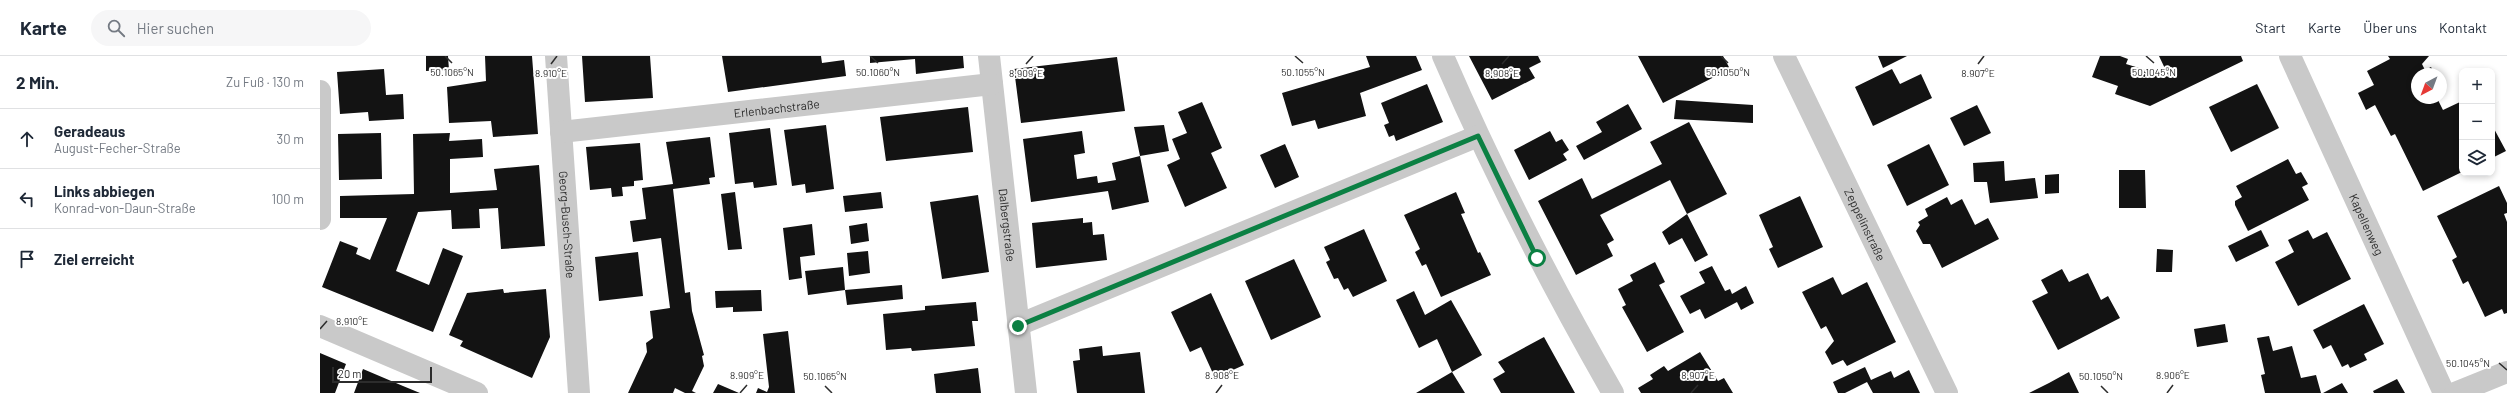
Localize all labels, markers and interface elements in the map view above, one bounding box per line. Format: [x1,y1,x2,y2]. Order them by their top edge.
search box [91,10,371,46]
text: Karte [20,16,67,39]
icon: search [105,17,127,39]
text: Hier suchen [137,19,214,37]
text: Start [2255,19,2286,36]
text: Karte [2308,19,2341,36]
text: Über uns [2363,19,2417,36]
text: Kontakt [2439,19,2487,36]
text: 50.1065°N [430,66,474,78]
text: 50.1060°N [856,66,900,78]
text: 50.1055°N [1281,66,1325,78]
text: 50.1050°N [1706,66,1750,78]
text: 50.1045°N [2132,66,2176,78]
text: 8.910°E [535,67,567,79]
text: 8.909°E [1009,67,1043,79]
text: 8.908°E [1485,67,1519,79]
text: 8.907°E [1961,67,1995,79]
north arrow [2411,68,2447,104]
map controls [2459,68,2495,176]
button: + [2459,68,2495,104]
text: 2 Min. [16,72,59,92]
text: Zu Fuß · 130 m [226,74,304,90]
street label: Erlenbachstraße [733,96,820,120]
button: − [2459,104,2495,140]
text: Geradeaus [54,122,125,140]
icon: ahead [16,128,38,150]
text: 30 m [277,131,304,147]
text: August-Fecher-Straße [54,140,181,156]
button: layers [2459,140,2495,176]
street label: Georg-Busch-Straße [557,170,578,279]
text: Links abbiegen [54,182,155,200]
street label: Zeppelinstraße [1842,186,1889,263]
icon: left [16,188,38,210]
street label: Dalbergstraße [997,188,1019,262]
text: 100 m [271,191,304,207]
street label: Kapellenweg [2347,191,2387,257]
text: Konrad-von-Daun-Straße [54,200,196,216]
icon: arrive [16,248,38,270]
route start [1528,249,1546,267]
text: Ziel erreicht [54,250,135,268]
text: 8.910°E [336,315,368,327]
route end [1009,317,1027,335]
text: 50.1045°N [2446,357,2490,369]
scale bar [332,365,432,384]
text: 20 m [338,367,361,380]
text: 8.909°E [730,369,764,381]
text: 8.908°E [1205,369,1239,381]
text: 8.907°E [1681,369,1715,381]
text: 8.906°E [2156,369,2190,381]
text: 50.1065°N [803,370,847,382]
text: 50.1050°N [2079,370,2123,382]

